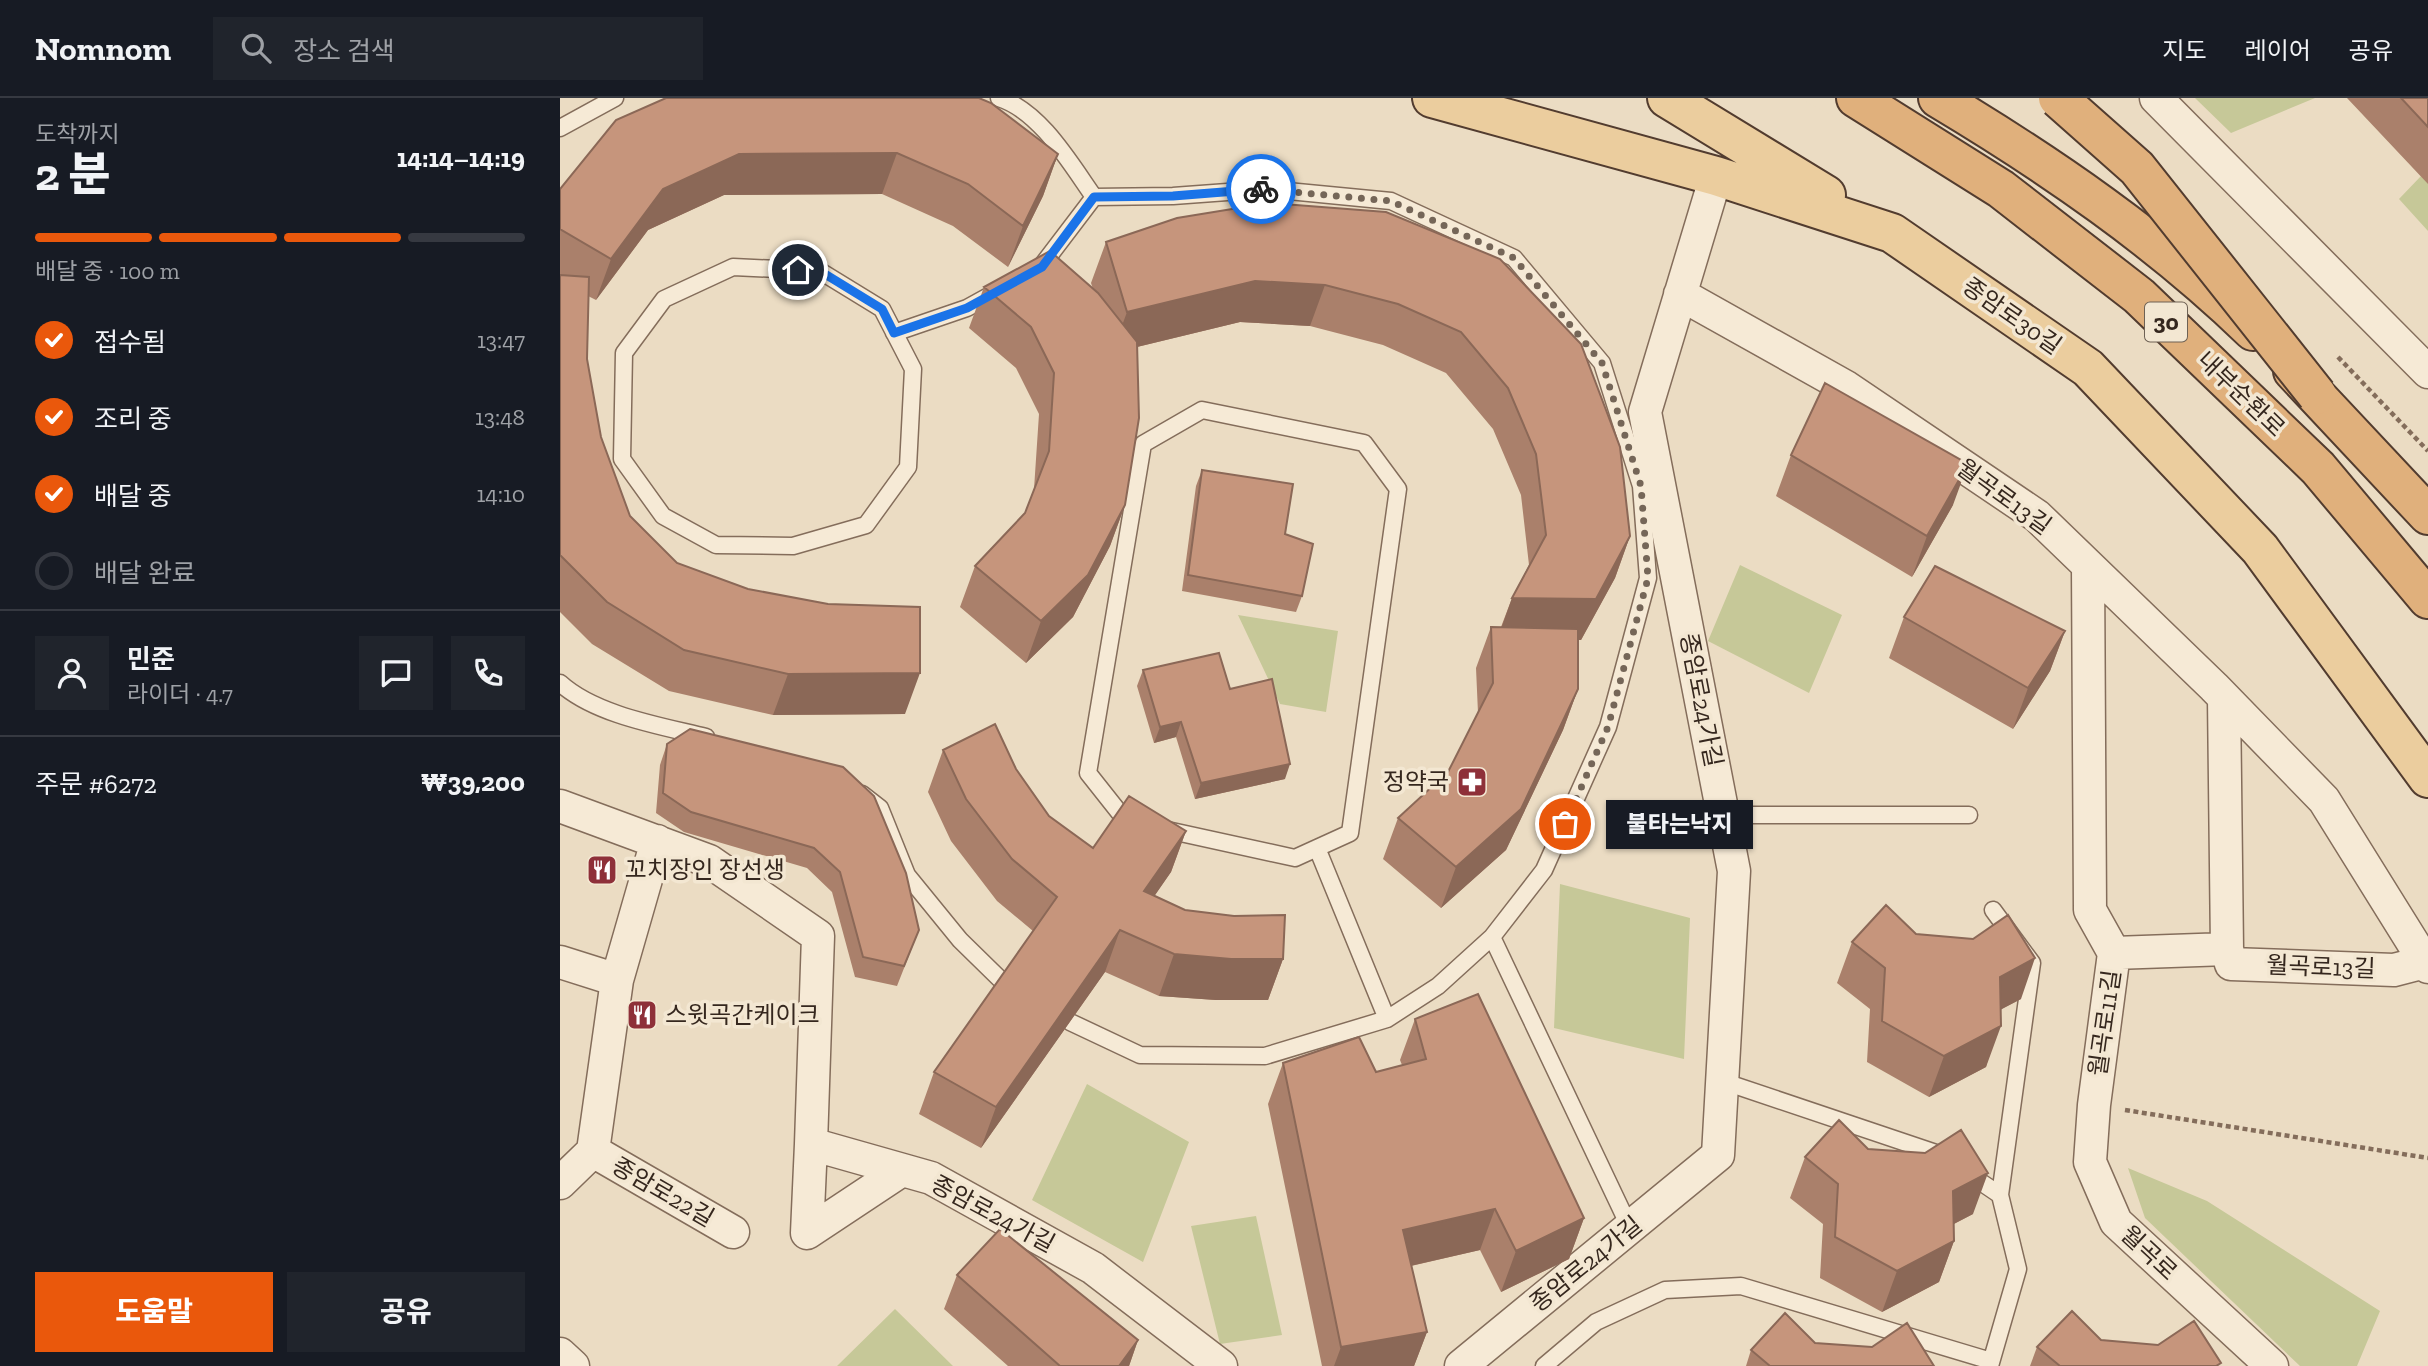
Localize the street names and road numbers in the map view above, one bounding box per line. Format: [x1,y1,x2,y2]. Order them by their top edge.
street label: 종암로30길 [1957,271,2067,360]
road number: 30 [2145,302,2187,342]
street label: 내부순환로 [2192,345,2291,442]
street label: 월곡로13길 [1952,453,2057,540]
street label: 종암로24가길 [1674,631,1729,769]
street label: 월곡로13길 [2266,950,2376,983]
street label: 월곡로11길 [2083,968,2126,1078]
street label: 종암로22길 [607,1151,719,1232]
street label: 종암로24가길 [927,1169,1060,1258]
street label: 종암로24가길 [1524,1210,1648,1318]
street label: 월곡로 [2115,1219,2183,1286]

